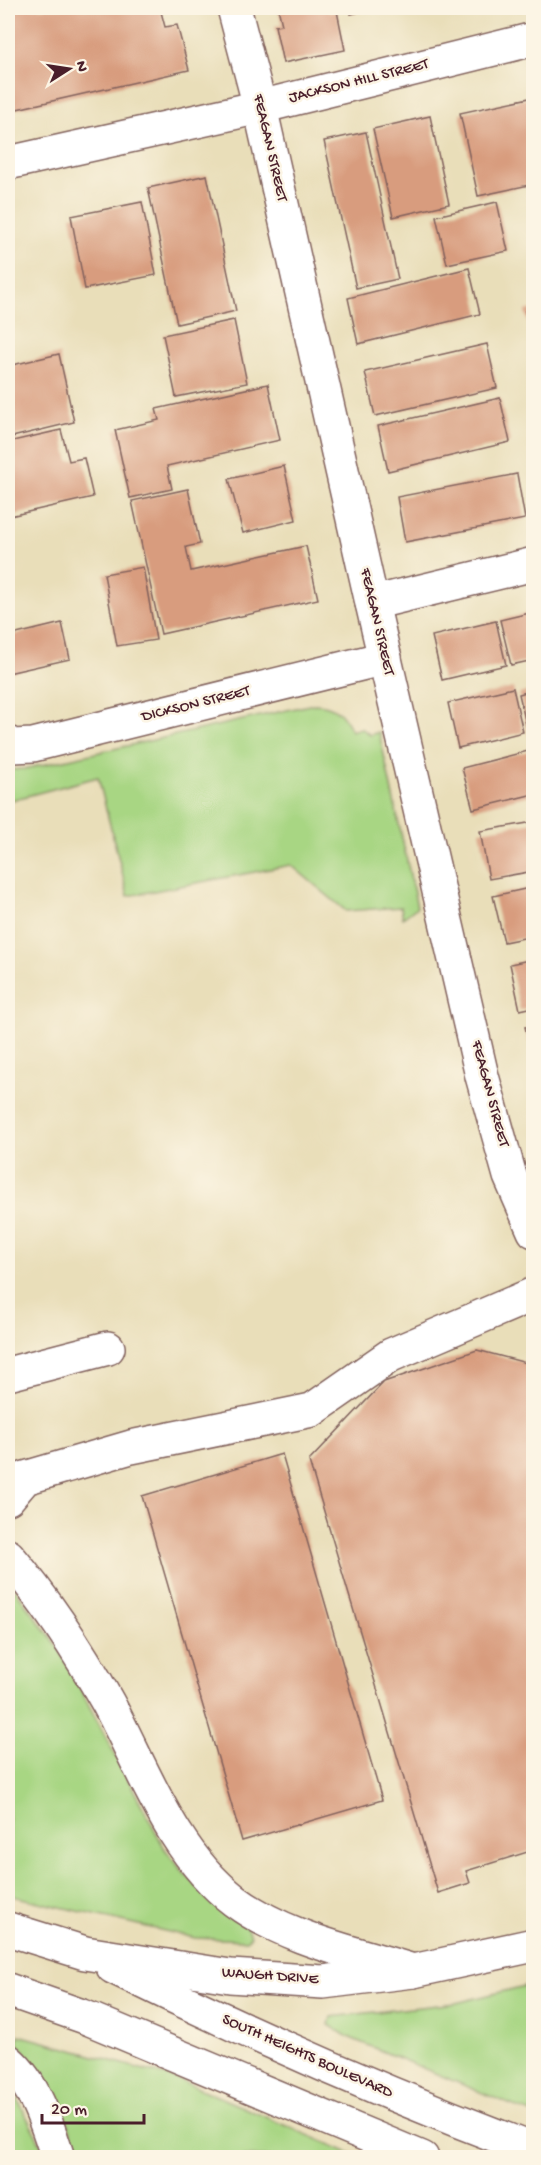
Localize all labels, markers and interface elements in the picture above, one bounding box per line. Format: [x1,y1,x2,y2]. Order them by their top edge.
north arrow [39,39,99,99]
street label: JACKSON HILL STREET [287,55,432,109]
text: N [70,60,91,74]
street label: FEAGAN STREET [247,92,291,204]
street label: FEAGAN STREET [354,566,398,678]
street label: DICKSON STREET [139,682,253,728]
street label: FEAGAN STREET [465,1038,513,1150]
street label: WAUGH DRIVE [221,1964,320,1990]
street label: SOUTH HEIGHTS BOULEVARD [219,2011,396,2104]
scale bar [42,2087,144,2125]
text: 20 m [51,2100,87,2121]

